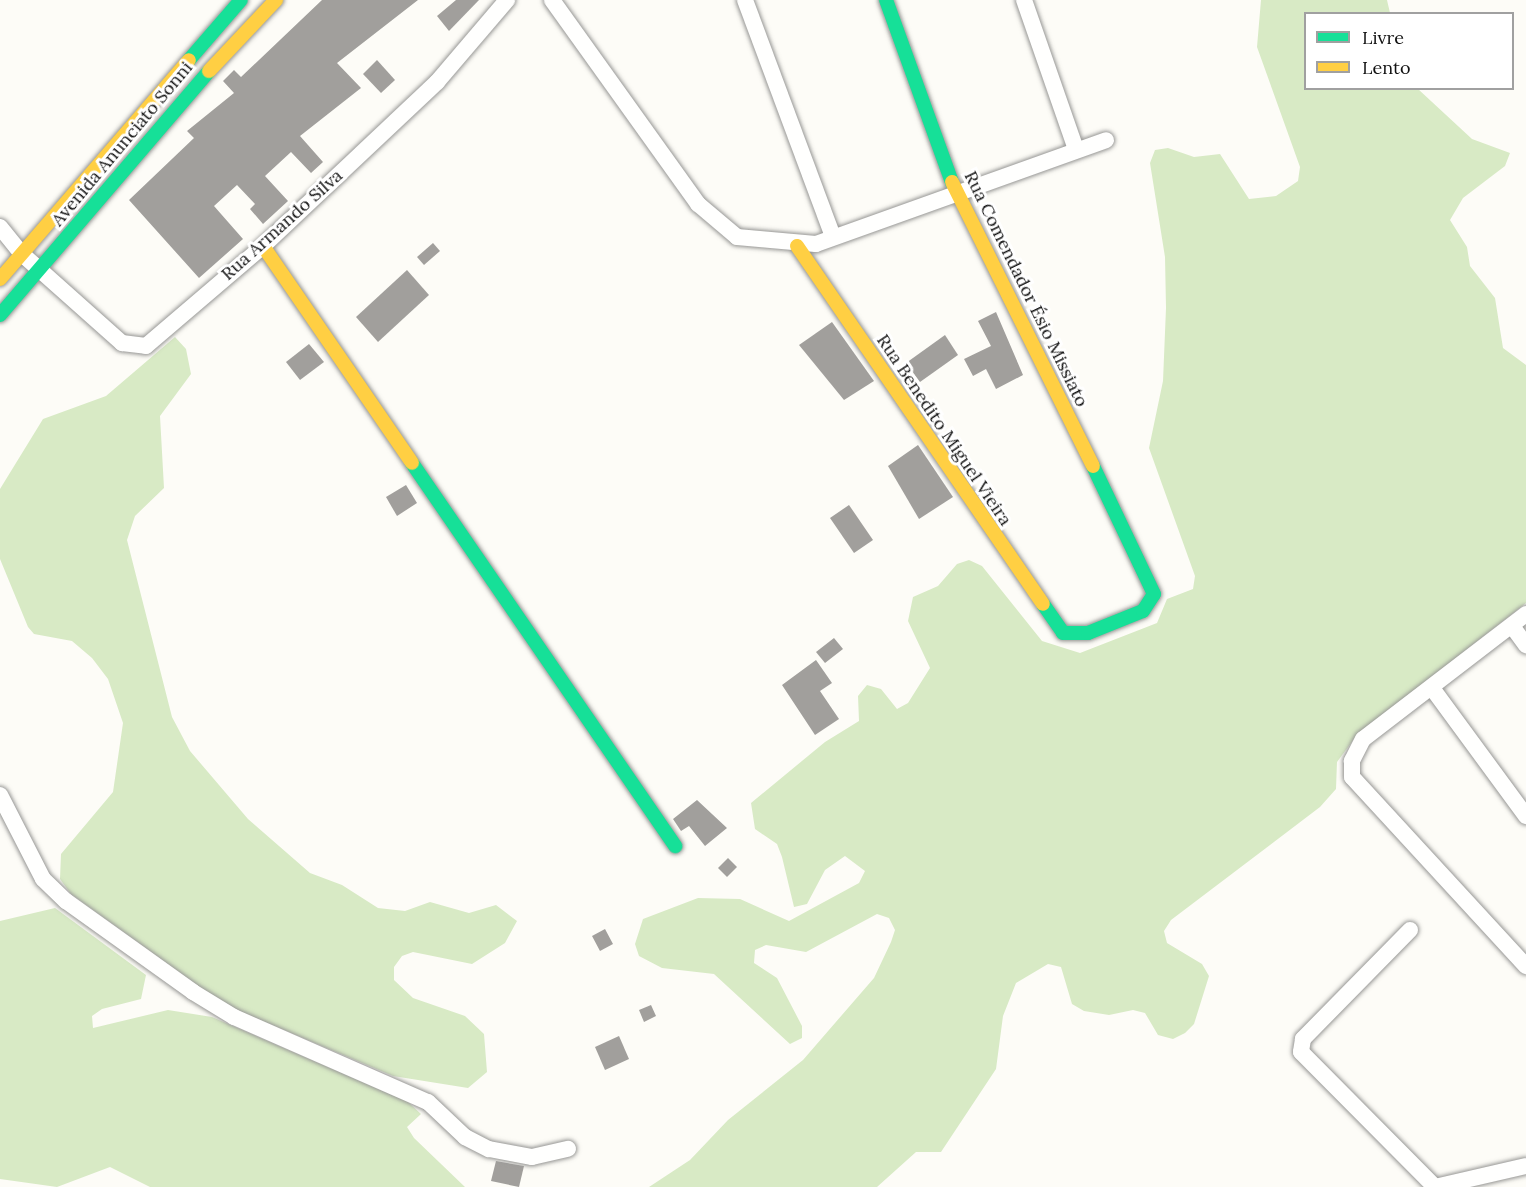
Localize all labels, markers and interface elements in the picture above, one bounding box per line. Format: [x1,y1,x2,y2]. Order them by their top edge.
legend [1304,12,1514,90]
text: Livre [1362,26,1404,49]
text: Lento [1362,56,1410,79]
street label: Avenida Anunciato Sonni [47,57,197,231]
street label: Rua Armando Silva [217,165,347,285]
street label: Rua Comendador Ésio Missiato [959,168,1093,410]
street label: Rua Benedito Miguel Vieira [872,330,1016,530]

